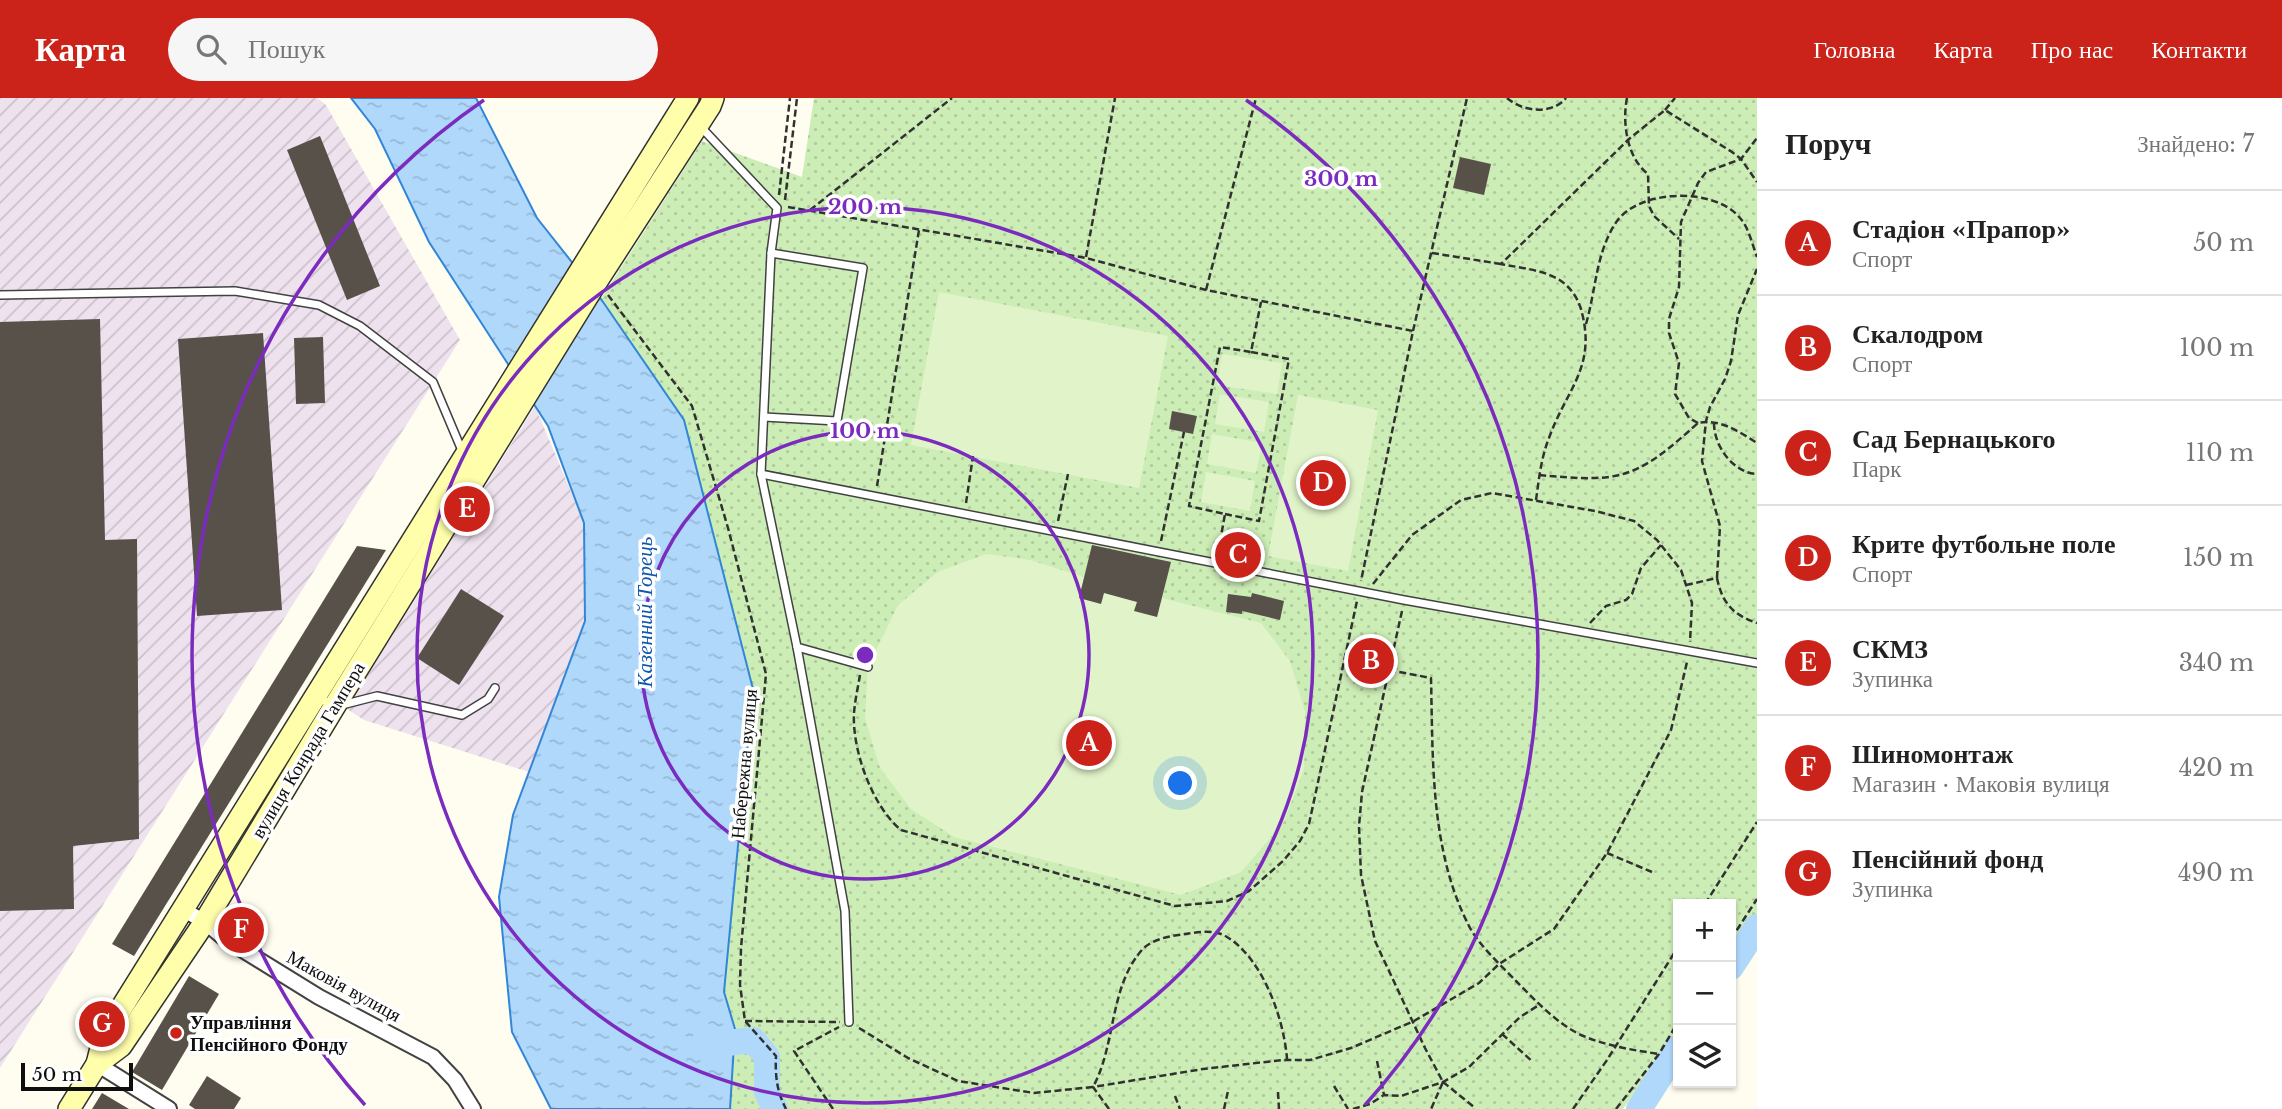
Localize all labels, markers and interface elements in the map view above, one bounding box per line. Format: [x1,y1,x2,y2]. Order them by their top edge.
search box [168,18,658,81]
text: Карта [35,29,126,70]
icon: search [192,30,230,68]
text: Пошук [248,33,325,65]
text: Головна [1813,35,1895,64]
text: Карта [1933,35,1993,64]
text: Про нас [2031,35,2113,64]
text: Контакти [2151,35,2247,64]
text: Поруч [1785,125,1872,162]
text: Знайдено: 7 [2137,130,2254,158]
text: 300 m [1304,166,1378,192]
text: 200 m [828,194,902,220]
text: Стадіон «Прапор» [1852,213,2070,245]
text: A [1799,229,1817,257]
text: 50 m [2193,229,2254,257]
text: Спорт [1852,245,1912,273]
text: Скалодром [1852,318,1983,350]
text: B [1799,334,1817,362]
text: 100 m [2180,334,2254,362]
text: Спорт [1852,350,1912,378]
text: 100 m [830,418,900,444]
text: Сад Бернацького [1852,423,2056,455]
text: C [1799,439,1817,467]
text: 110 m [2186,439,2254,467]
text: Парк [1852,455,1902,483]
pin: D [1300,457,1346,509]
pin: E [444,483,490,535]
text: Крите футбольне поле [1852,528,2116,560]
pin: C [1215,529,1261,581]
water label: Казенний Торець [632,537,658,688]
text: D [1797,544,1819,572]
text: 150 m [2183,544,2254,572]
text: Спорт [1852,560,1912,588]
text: СКМЗ [1852,633,1928,665]
pin: B [1348,635,1394,687]
centre of rings [853,643,877,667]
text: E [1799,649,1817,677]
text: 340 m [2179,649,2254,677]
street label: вулиця Конрада Гампера [246,657,370,842]
text: Зупинка [1852,665,1933,693]
street label: Набережна вулиця [726,688,762,840]
pin: A [1066,717,1112,769]
text: Шиномонтаж [1852,738,2013,770]
text: F [1800,754,1816,782]
text: 420 m [2179,754,2254,782]
your location [1163,766,1197,800]
text: Магазин · Маковія вулиця [1852,770,2110,798]
text: Пенсійний фонд [1852,843,2043,875]
text: G [1798,859,1818,887]
text: 490 m [2178,859,2254,887]
text: Зупинка [1852,875,1933,903]
map controls [1673,899,1736,1088]
button: + [1673,899,1736,962]
pin: F [218,904,264,956]
street label: Маковія вулиця [283,945,405,1027]
button: − [1673,962,1736,1025]
pin: G [79,998,125,1050]
place label: Управління Пенсійного Фонду [190,1011,348,1056]
marker: Управління Пенсійного Фонду [168,1025,184,1041]
button: layers [1673,1025,1736,1088]
scale bar [21,1060,133,1092]
text: 50 m [32,1063,82,1086]

